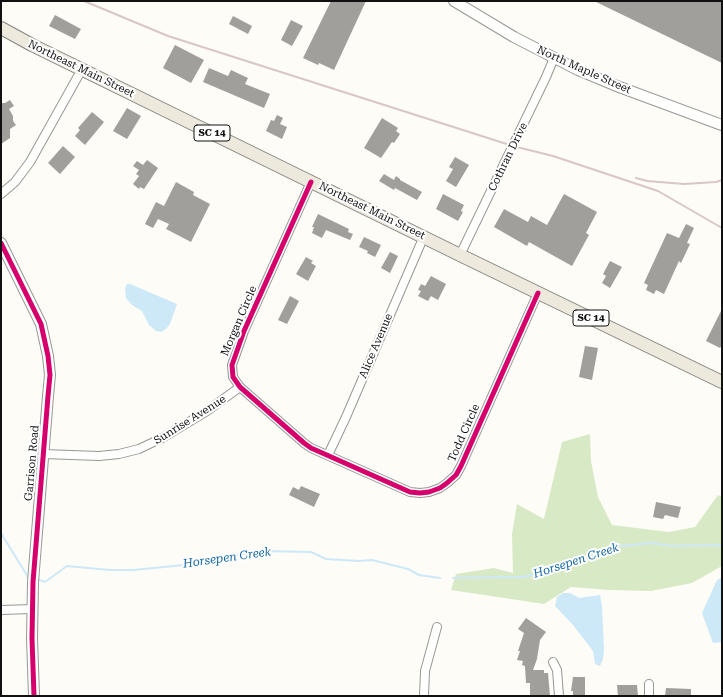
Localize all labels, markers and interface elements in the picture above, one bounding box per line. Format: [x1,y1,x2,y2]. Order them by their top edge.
street label: Northeast Main Street [26,37,136,101]
street label: North Maple Street [535,43,633,97]
street label: Cothran Drive [486,120,530,194]
road number: SC 14 [194,125,230,141]
street label: Northeast Main Street [317,179,427,243]
street label: Morgan Circle [218,284,260,358]
road number: SC 14 [573,310,609,326]
street label: Alice Avenue [356,312,396,380]
street label: Sunrise Avenue [152,393,228,447]
street label: Todd Circle [445,402,483,464]
street label: Garrison Road [22,425,42,501]
water label: Horsepen Creek [531,540,621,582]
water label: Horsepen Creek [182,545,272,571]

